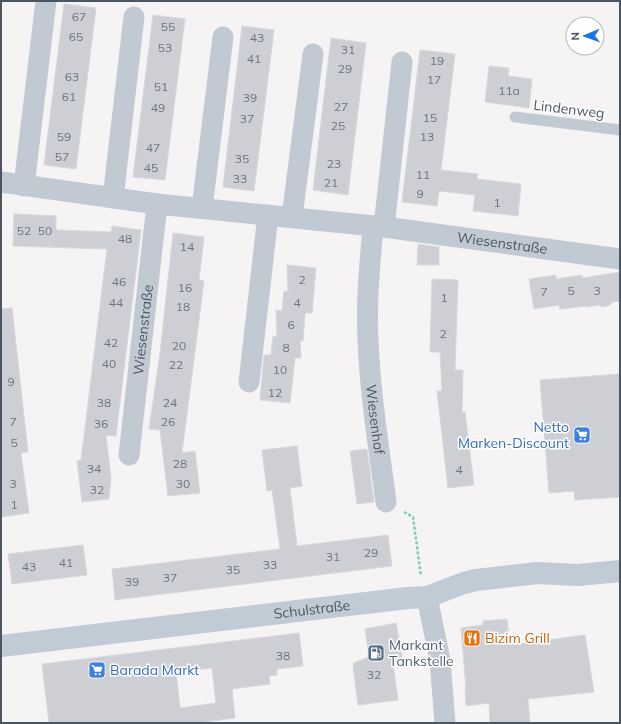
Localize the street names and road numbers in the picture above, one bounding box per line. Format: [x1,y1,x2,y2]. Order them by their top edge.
street label: Lindenweg [532,96,606,122]
street label: Wiesenstraße [456,228,549,258]
street label: Wiesenstraße [129,284,157,376]
street label: Wiesenhof [362,384,388,456]
street label: Schulstraße [273,596,351,623]

